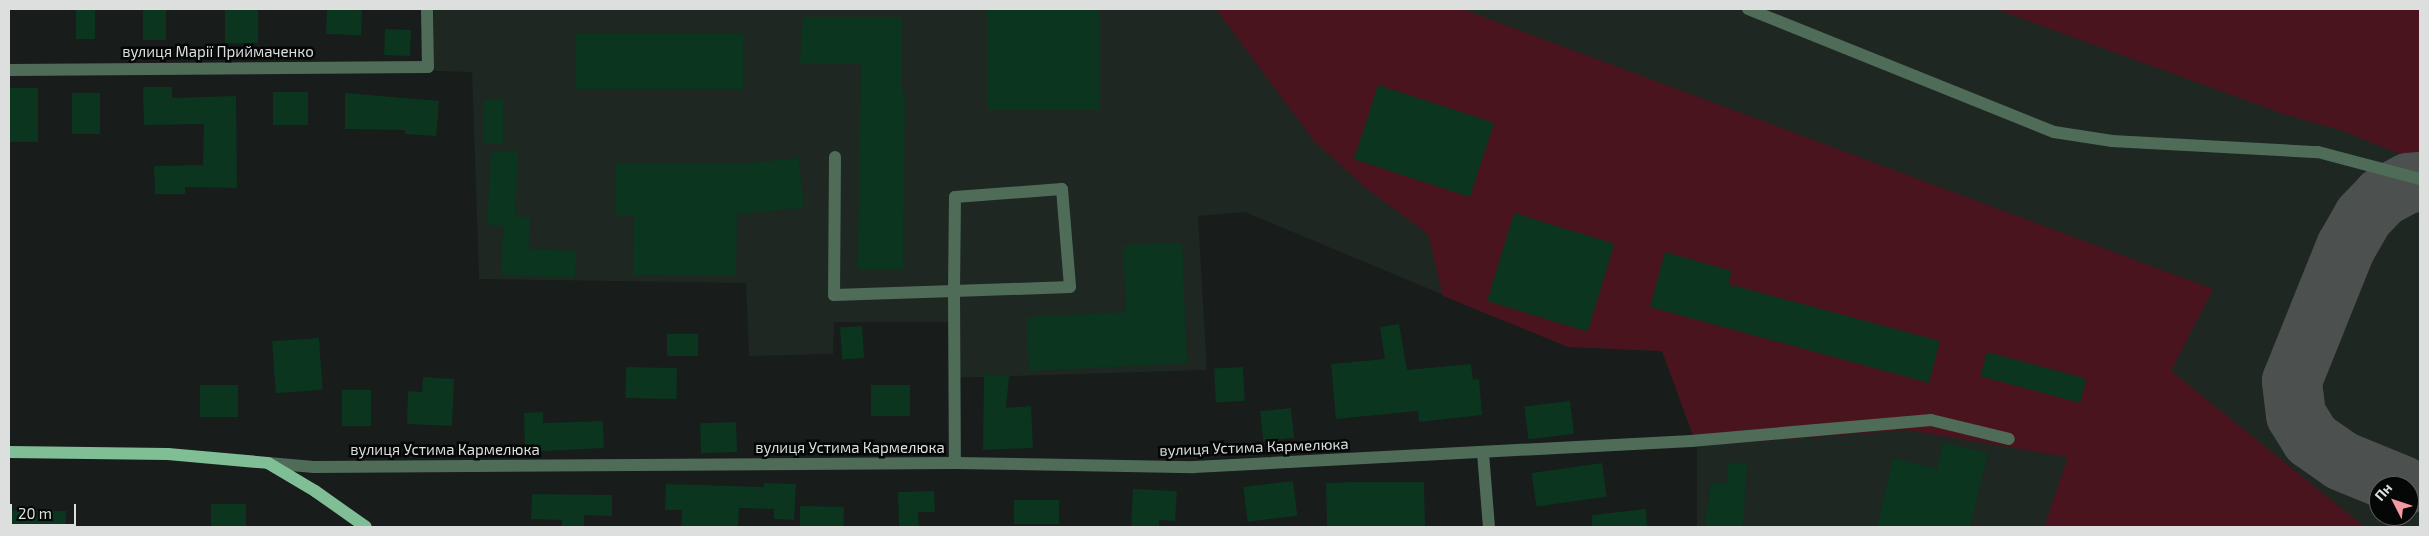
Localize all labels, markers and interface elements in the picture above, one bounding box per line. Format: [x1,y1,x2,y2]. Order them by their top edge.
street label: вулиця Марії Приймаченко [122,43,314,61]
street label: вулиця Устима Кармелюка [1159,435,1349,459]
street label: вулиця Устима Кармелюка [755,439,945,457]
street label: вулиця Устима Кармелюка [350,441,540,459]
north arrow [2369,476,2419,526]
text: Пн [2371,479,2395,504]
scale bar [12,494,79,526]
text: 20 m [18,504,52,522]

